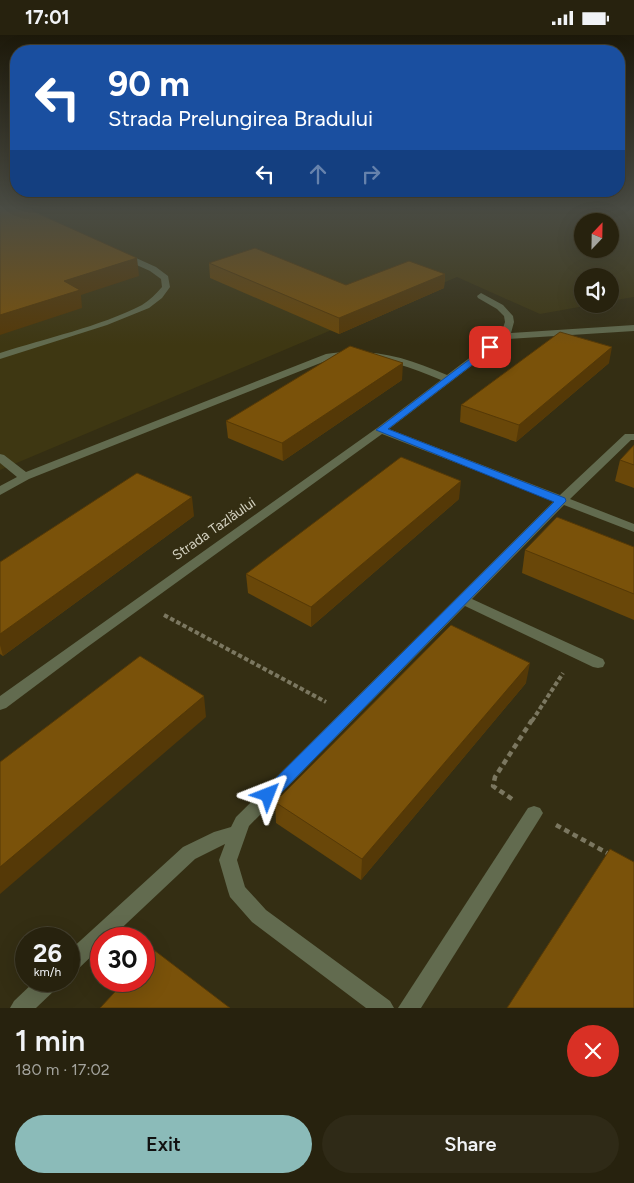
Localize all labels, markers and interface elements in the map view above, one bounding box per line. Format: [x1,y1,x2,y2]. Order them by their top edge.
text: 17:01 [25,6,70,29]
text: 90 m [108,63,190,105]
icon: left [25,65,90,130]
text: Strada Prelungirea Bradului [108,105,373,132]
icon: left [251,160,279,188]
icon: ahead [304,160,332,188]
icon: right [357,160,385,188]
north arrow [574,213,619,257]
map controls [574,213,619,313]
button: sound [574,268,619,313]
pin [469,326,511,368]
icon: arrive [476,333,504,361]
street label: Strada Tazlăului [169,494,259,564]
position arrow [241,768,293,820]
speed limit sign: 30 [90,927,155,992]
text: 26 [33,938,62,968]
text: km/h [34,965,61,979]
text: 1 min [15,1022,85,1059]
button: close [567,1025,619,1077]
text: 180 m · 17:02 [15,1060,110,1079]
button: Exit [15,1115,312,1173]
button: Share [322,1115,619,1173]

